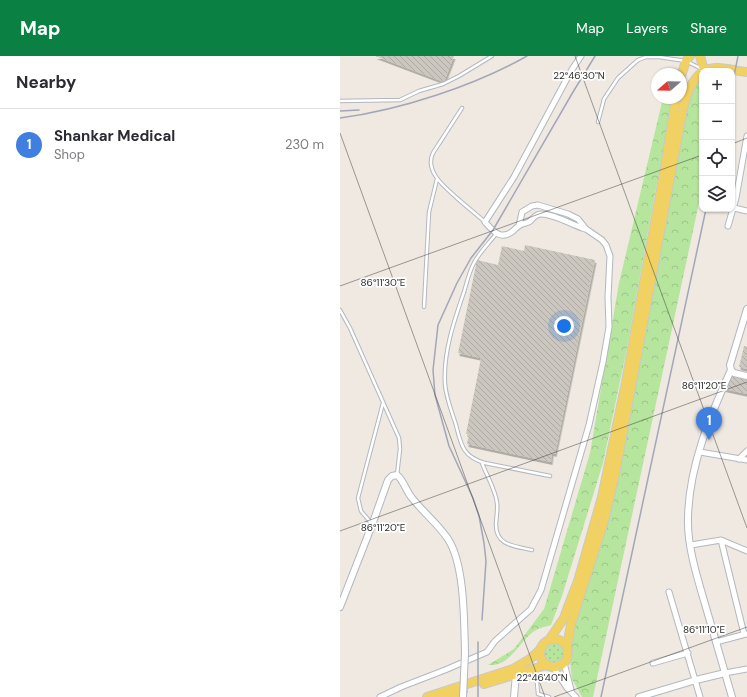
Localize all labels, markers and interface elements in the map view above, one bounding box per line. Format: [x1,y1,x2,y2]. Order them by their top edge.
text: Map [20,16,60,41]
text: Map [576,19,604,37]
text: Layers [626,19,668,37]
text: Share [690,19,727,37]
north arrow [651,68,687,104]
map controls [699,68,735,212]
button: + [699,68,735,104]
text: 22°46'30"N [553,69,605,82]
text: Nearby [16,71,76,93]
button: − [699,104,735,140]
text: Shankar Medical [54,126,175,146]
text: 1 [27,136,31,153]
text: 230 m [285,136,324,153]
button: locate [699,140,735,176]
text: Shop [54,146,85,163]
button: layers [699,176,735,212]
text: 86°11'30"E [361,276,406,289]
your location [554,316,574,336]
text: 86°11'20"E [682,379,727,392]
pin: 1 [696,407,722,440]
text: 86°11'20"E [361,521,406,534]
text: 86°11'10"E [683,623,725,636]
text: 22°46'40"N [516,671,568,684]

